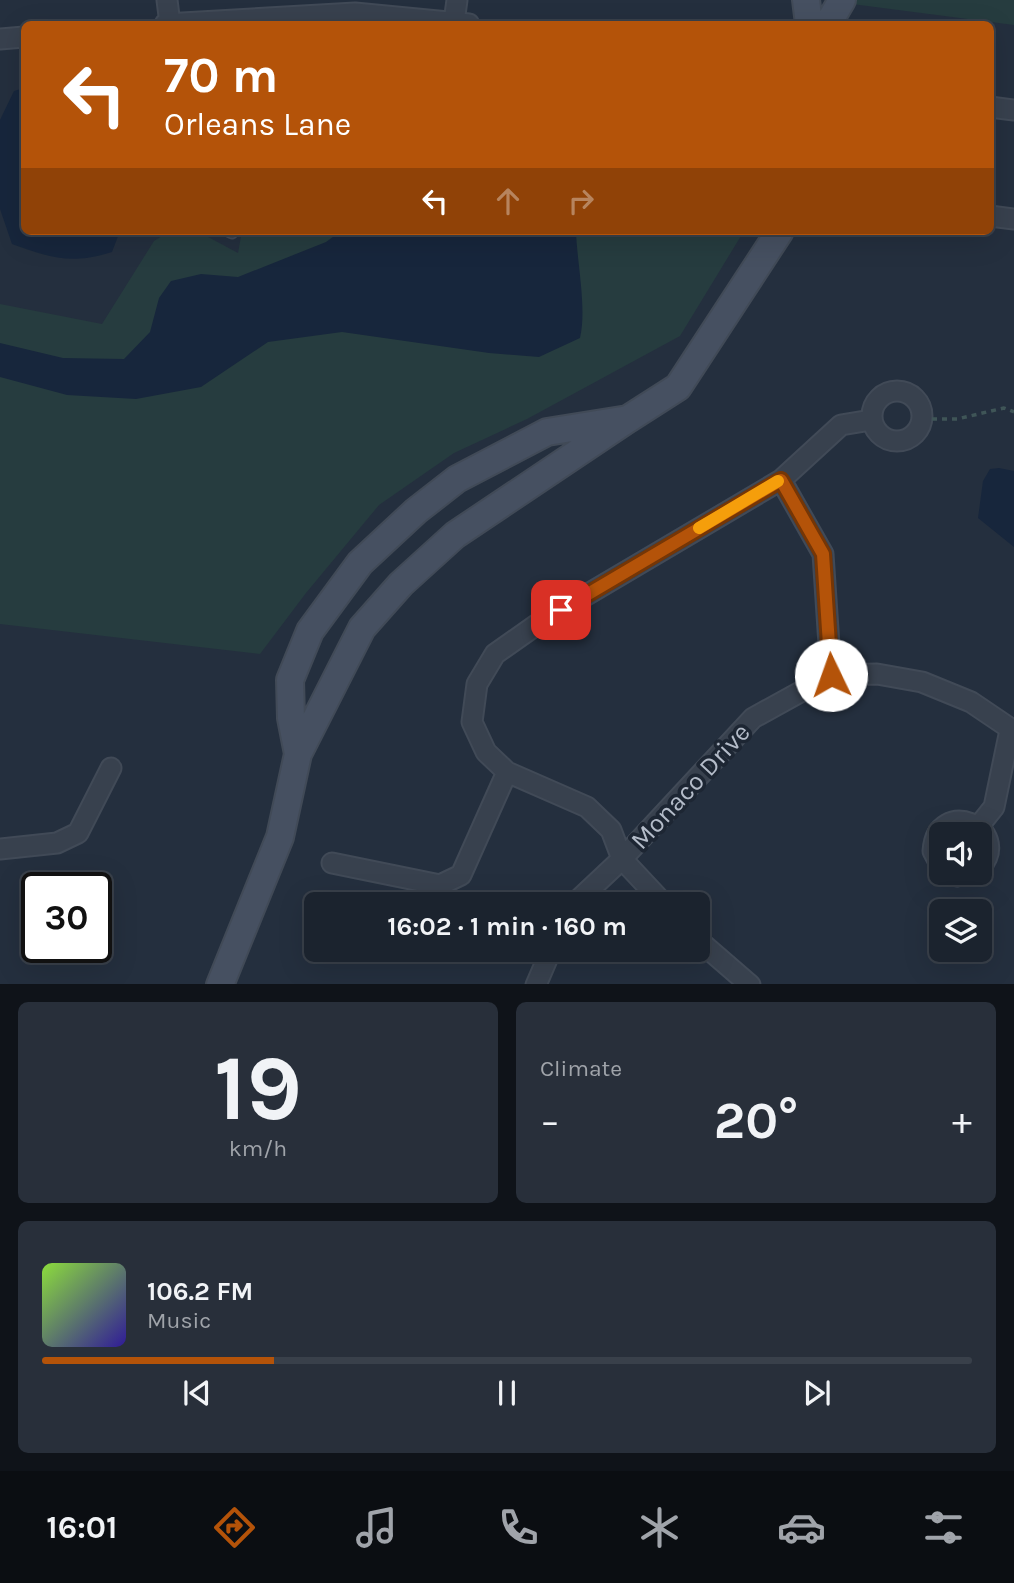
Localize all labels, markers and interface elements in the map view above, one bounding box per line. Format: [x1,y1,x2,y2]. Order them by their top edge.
text: 70 m [164,47,278,104]
icon: left [49,49,140,140]
text: Orleans Lane [164,106,351,143]
icon: left [416,182,454,220]
icon: ahead [489,182,527,220]
icon: right [562,182,600,220]
pin [531,580,591,640]
icon: arrive [542,591,580,629]
position arrow [794,638,868,712]
street label: Monaco Drive [624,717,757,856]
map controls [929,822,992,962]
button: sound [929,822,992,885]
speed limit sign: 30 [21,872,112,963]
button: layers [929,899,992,962]
text: 16:02 · 1 min · 160 m [387,911,627,942]
text: 19 [214,1036,302,1142]
text: Climate [540,1055,622,1082]
text: 20° [714,1090,798,1151]
text: − [540,1099,560,1144]
text: + [952,1099,972,1144]
text: km/h [229,1135,287,1162]
text: 106.2 FM [147,1276,253,1307]
text: Music [147,1307,211,1334]
icon: previous [178,1374,216,1412]
icon: pause [488,1374,526,1412]
icon: next [798,1374,836,1412]
icon: directions [210,1503,259,1552]
icon: music [352,1503,401,1552]
icon: phone [494,1503,543,1552]
icon: climate [635,1503,684,1552]
icon: car [777,1503,826,1552]
icon: filters [919,1503,968,1552]
text: 16:01 [46,1509,117,1546]

